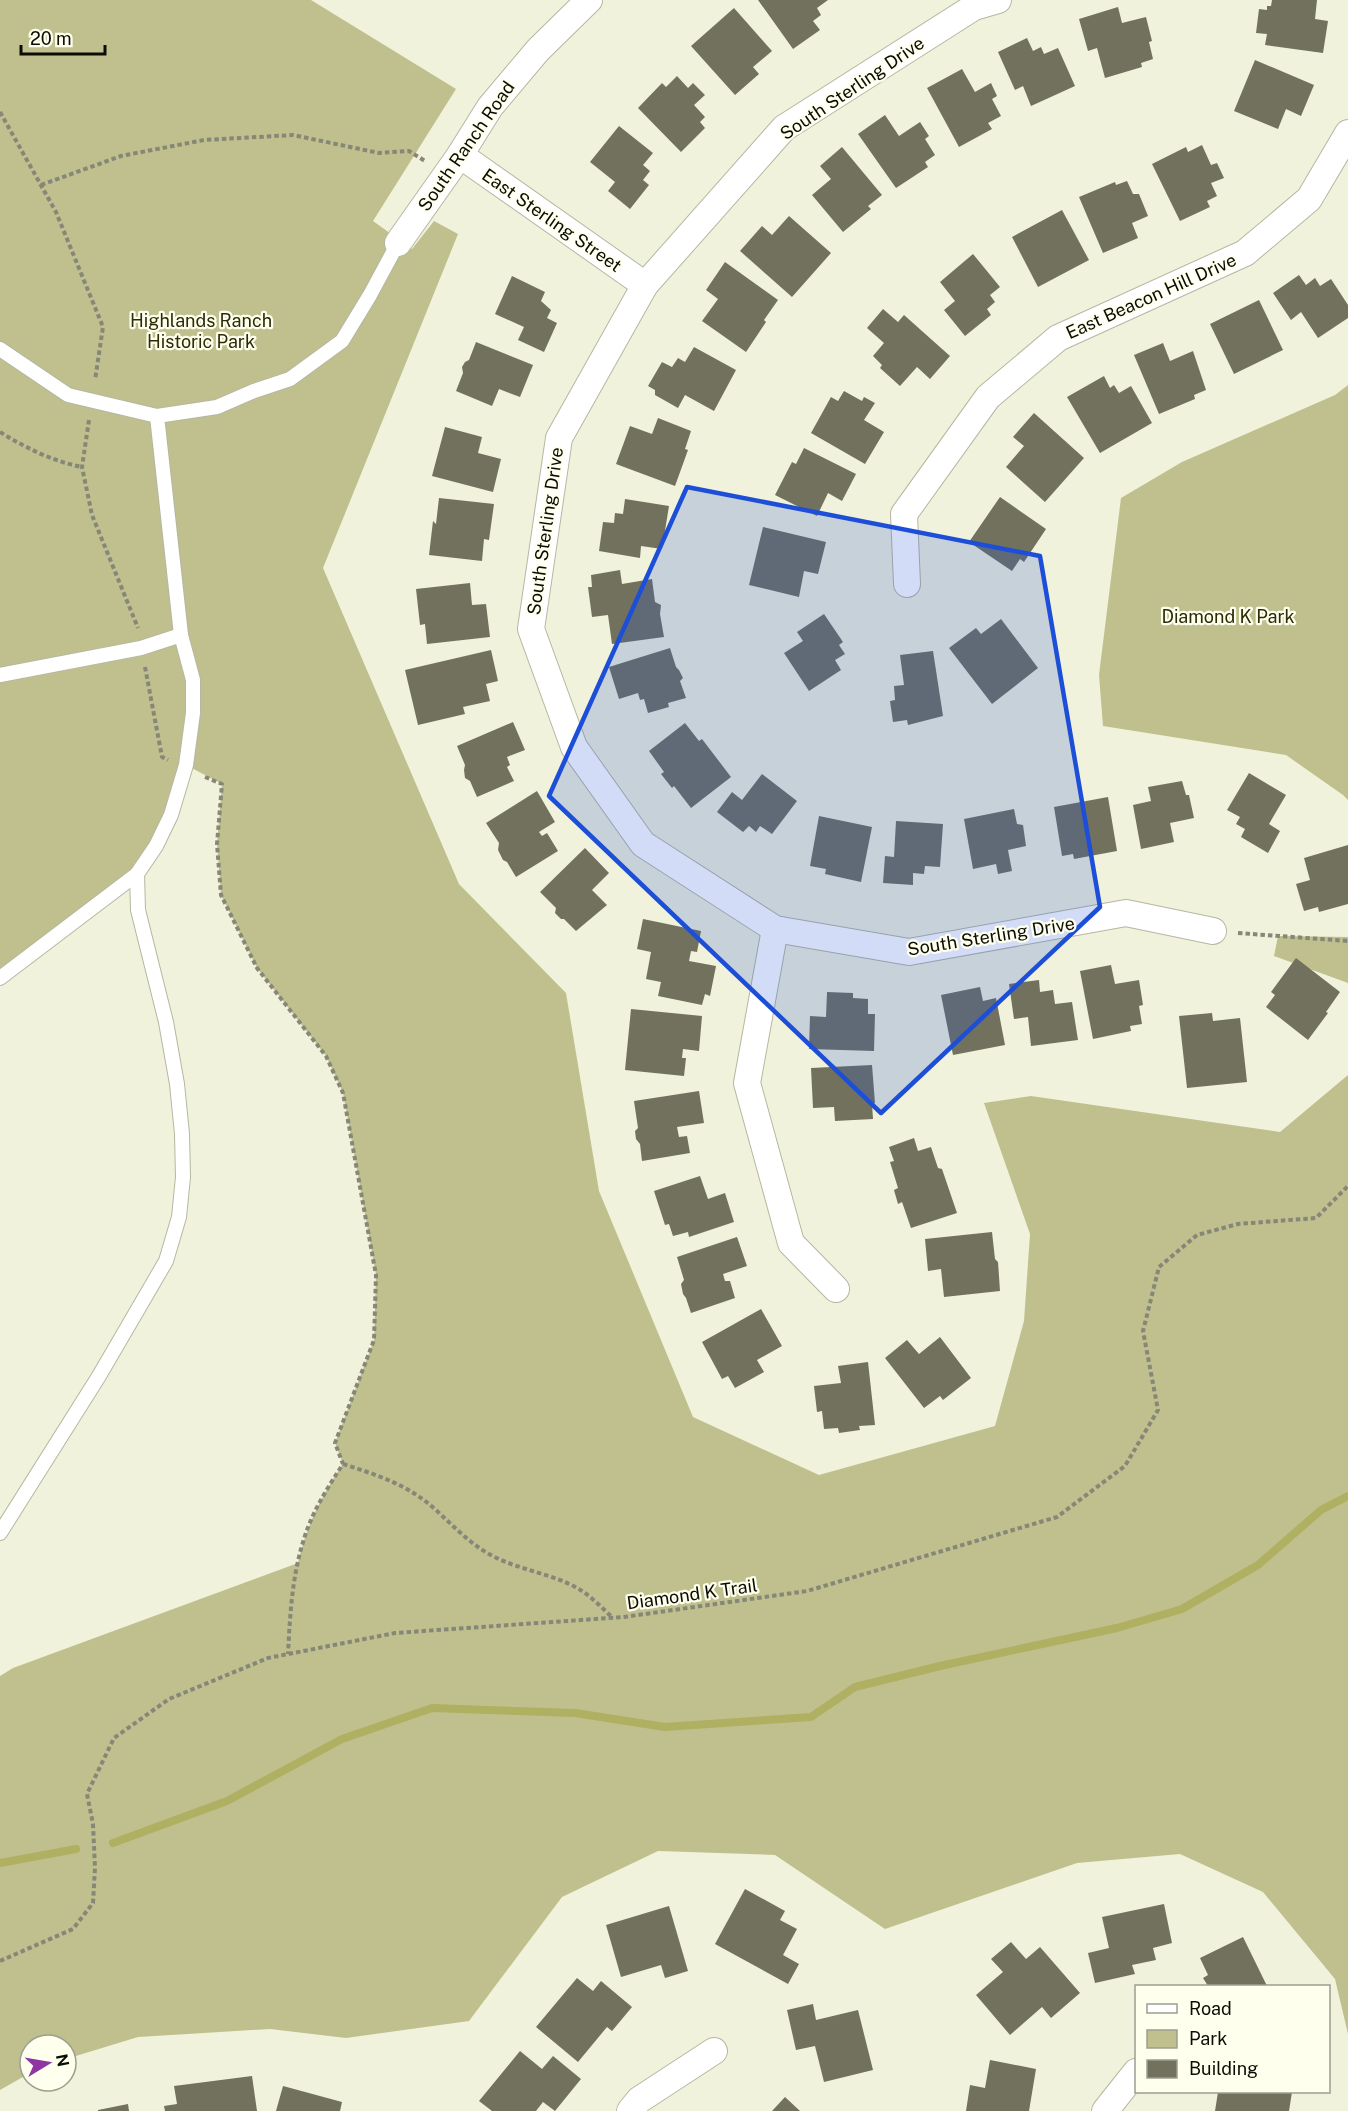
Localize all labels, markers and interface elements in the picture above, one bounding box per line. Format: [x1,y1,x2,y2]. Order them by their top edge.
scale bar [21,18,105,56]
text: 20 m [30,28,72,49]
street label: South Sterling Drive [776,32,928,144]
street label: South Ranch Road [413,77,519,215]
street label: East Sterling Street [478,164,626,276]
street label: East Beacon Hill Drive [1062,249,1240,343]
park label: Highlands Ranch Historic Park [130,310,272,352]
street label: South Sterling Drive [523,446,567,616]
park label: Diamond K Park [1161,606,1295,627]
street label: South Sterling Drive [906,912,1076,960]
street label: Diamond K Trail [625,1574,759,1614]
legend [1135,1985,1330,2093]
text: Road [1189,1998,1232,2019]
text: Park [1189,2028,1227,2049]
north arrow [18,2033,78,2093]
text: N [52,2052,73,2068]
text: Building [1189,2058,1258,2079]

